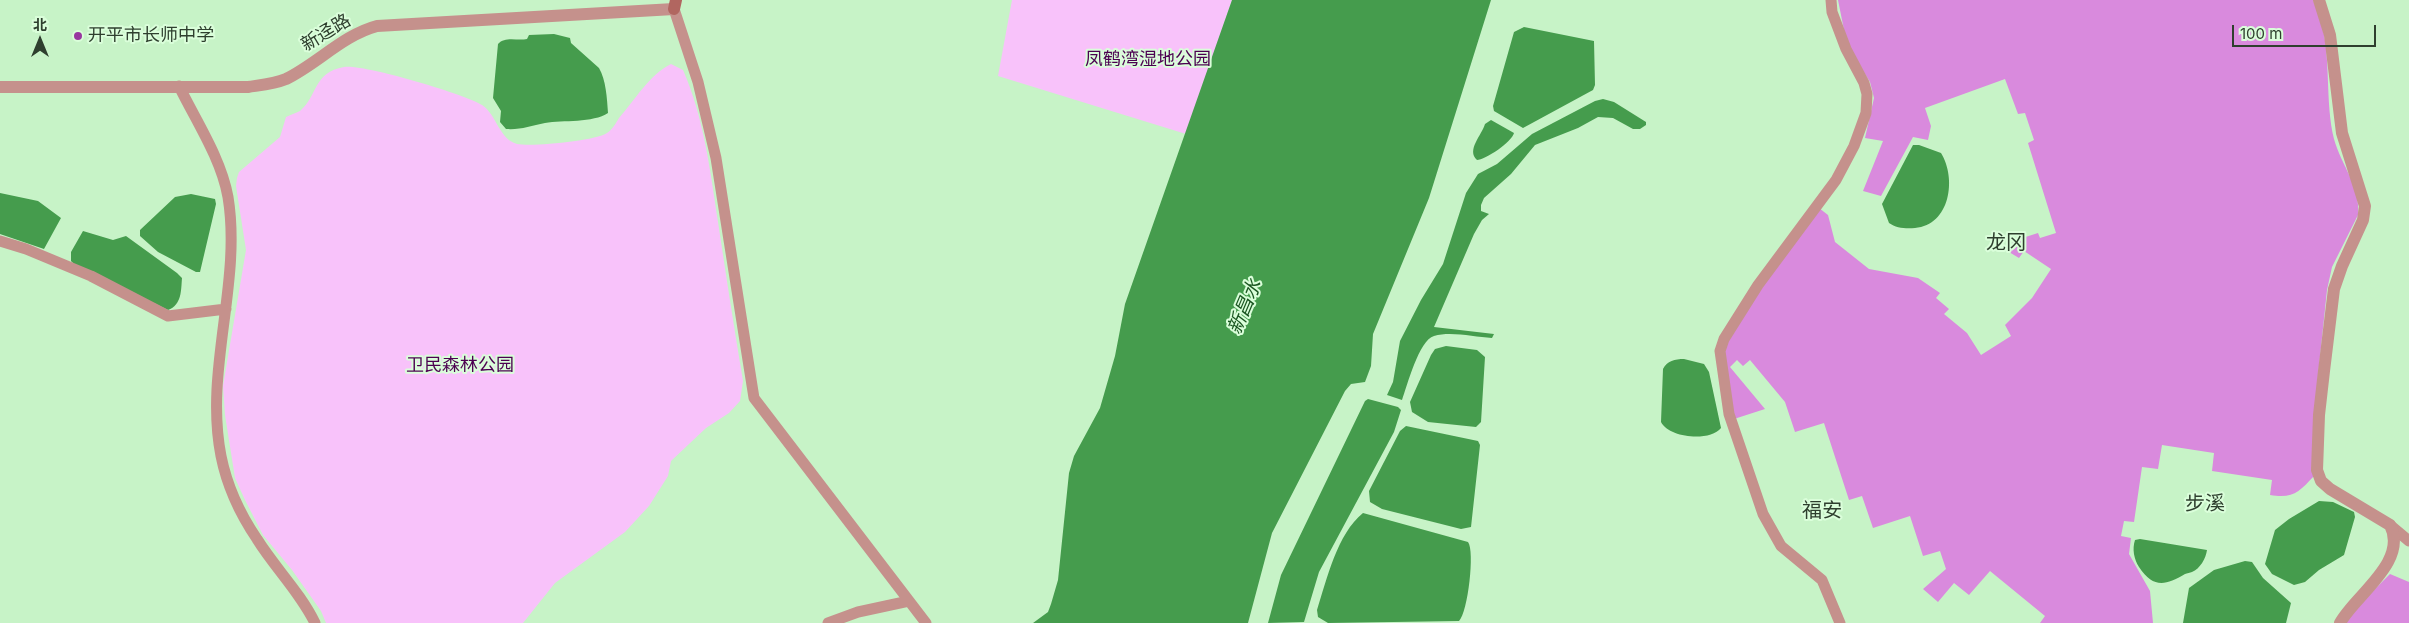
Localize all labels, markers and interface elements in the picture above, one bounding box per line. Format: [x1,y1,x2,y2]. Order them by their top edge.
street label: 新迳路 [297,10,355,56]
north arrow [15,15,65,65]
scale bar [2234,15,2378,47]
text: 北 [33,16,47,33]
text: 100 m [2240,24,2282,43]
place label: 开平市长师中学 [88,25,214,47]
marker: 开平市长师中学 [72,30,84,42]
park label: 凤鹤湾湿地公园 [1085,49,1211,71]
district label: 龙冈 [1986,231,2026,255]
water label: 新昌水 [1223,276,1267,338]
park label: 卫民森林公园 [406,355,514,377]
district label: 步溪 [2185,492,2225,516]
district label: 福安 [1802,499,1842,523]

